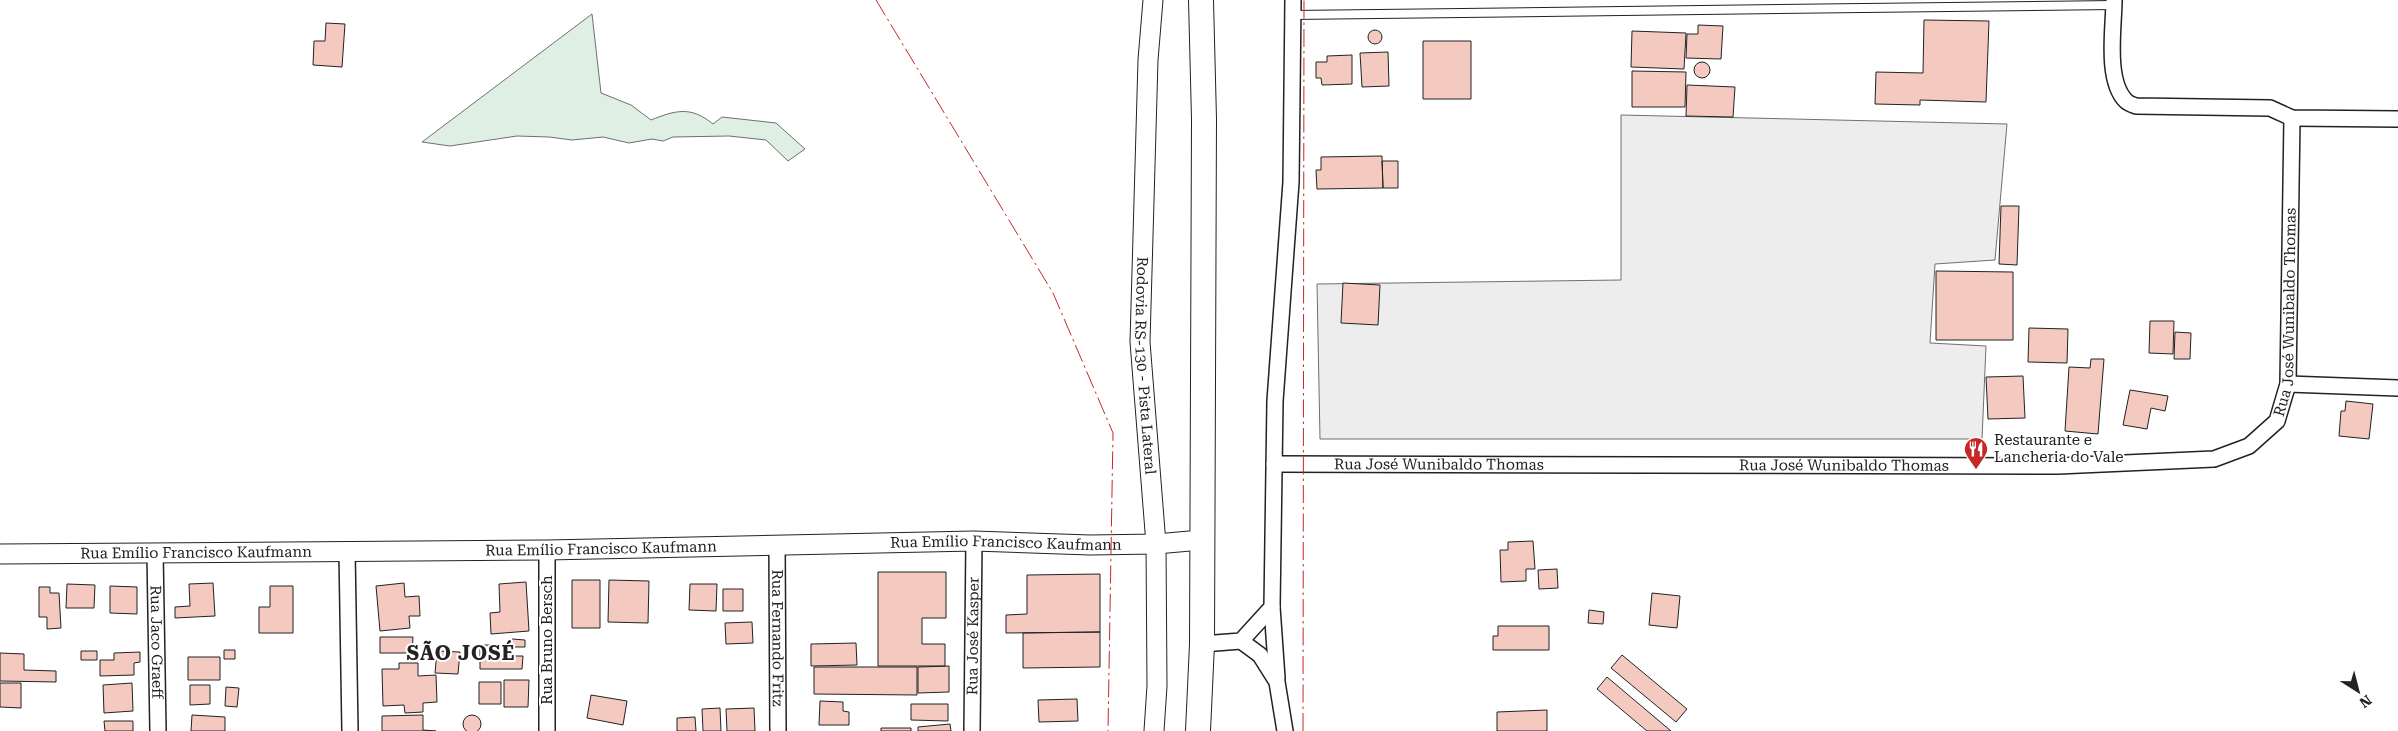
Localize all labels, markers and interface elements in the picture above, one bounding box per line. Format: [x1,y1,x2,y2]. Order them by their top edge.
street label: Rua José Wunibaldo Thomas [2270,208,2300,419]
street label: Rodovia RS-130 - Pista Lateral [1131,256,1159,476]
place label: Restaurante e Lancheria do Vale [1994,431,2124,466]
restaurant icon: Restaurante e Lancheria do Vale [1963,436,1989,470]
street label: Rua José Wunibaldo Thomas [1334,455,1544,474]
street label: Rua José Wunibaldo Thomas [1739,456,1949,475]
street label: Rua Emílio Francisco Kaufmann [890,532,1122,554]
street label: Rua Emílio Francisco Kaufmann [485,537,717,559]
street label: Rua Emílio Francisco Kaufmann [80,543,312,562]
street label: Rua Fernando Fritz [768,569,787,707]
street label: Rua Bruno Bersch [538,575,556,705]
street label: Rua José Kasper [963,577,983,695]
street label: Rua Jaco Graeff [147,585,166,700]
district label: SÃO JOSÉ [407,640,515,665]
north arrow [2333,666,2383,716]
text: N [2356,692,2375,711]

